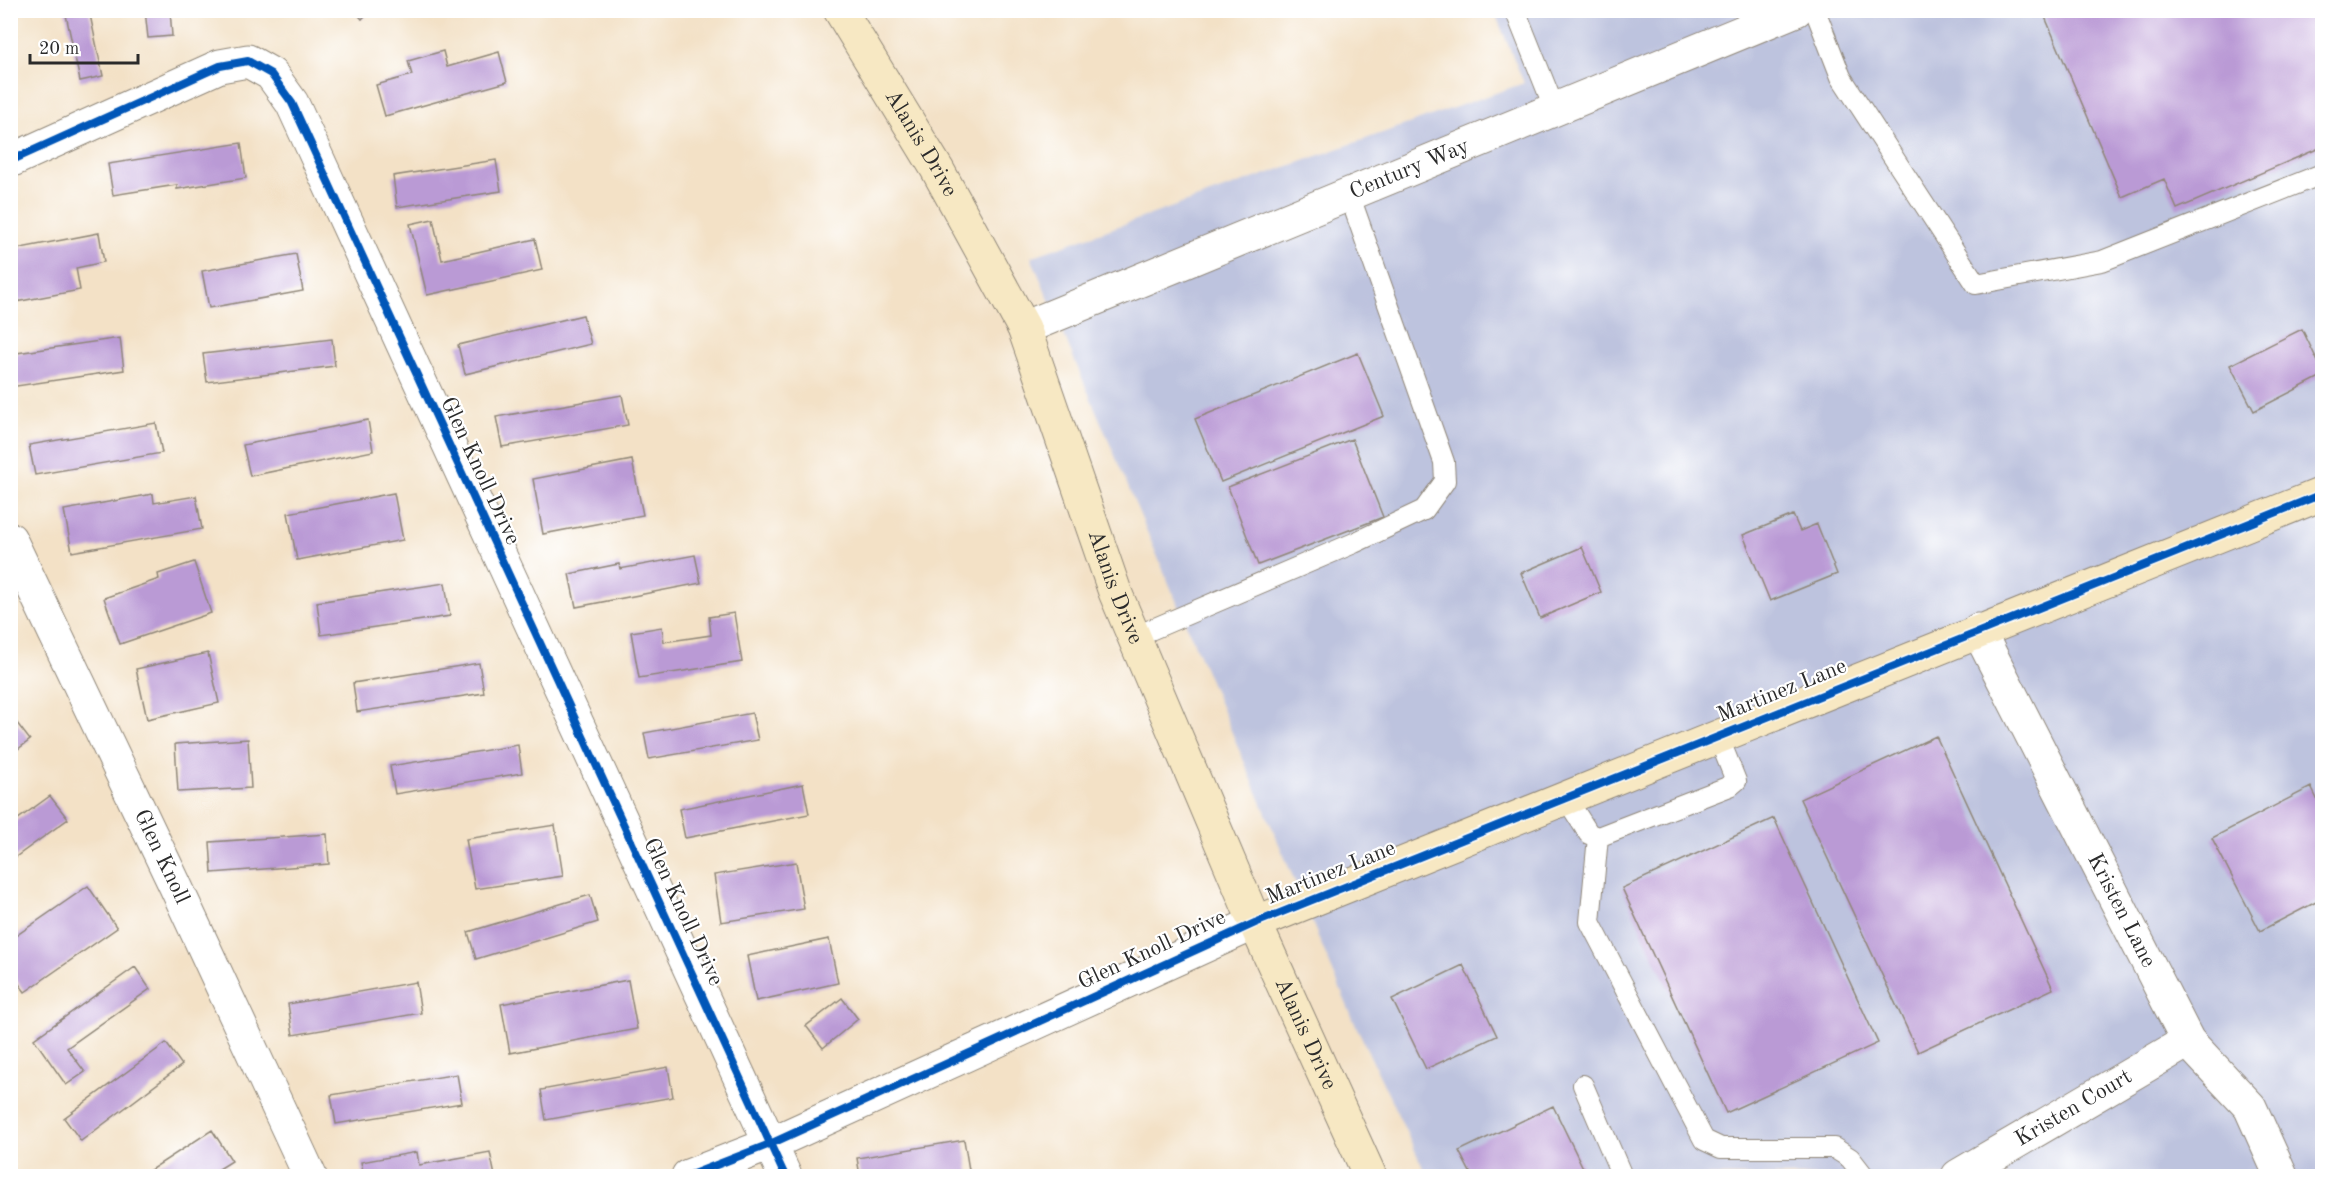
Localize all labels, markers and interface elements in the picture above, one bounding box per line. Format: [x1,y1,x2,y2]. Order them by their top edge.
scale bar [30,27,138,65]
text: 20 m [39,40,79,58]
street label: Alanis Drive [881,86,961,200]
street label: Century Way [1347,135,1473,204]
street label: Glen Knoll Drive [436,394,524,548]
street label: Alanis Drive [1083,527,1147,647]
street label: Martinez Lane [1714,655,1850,727]
street label: Glen Knoll [130,806,193,907]
street label: Glen Knoll Drive [639,835,727,989]
street label: Martinez Lane [1263,837,1399,909]
street label: Kristen Lane [2083,850,2159,971]
street label: Glen Knoll Drive [1075,906,1229,994]
street label: Alanis Drive [1271,975,1340,1093]
street label: Kristen Court [2011,1065,2136,1151]

